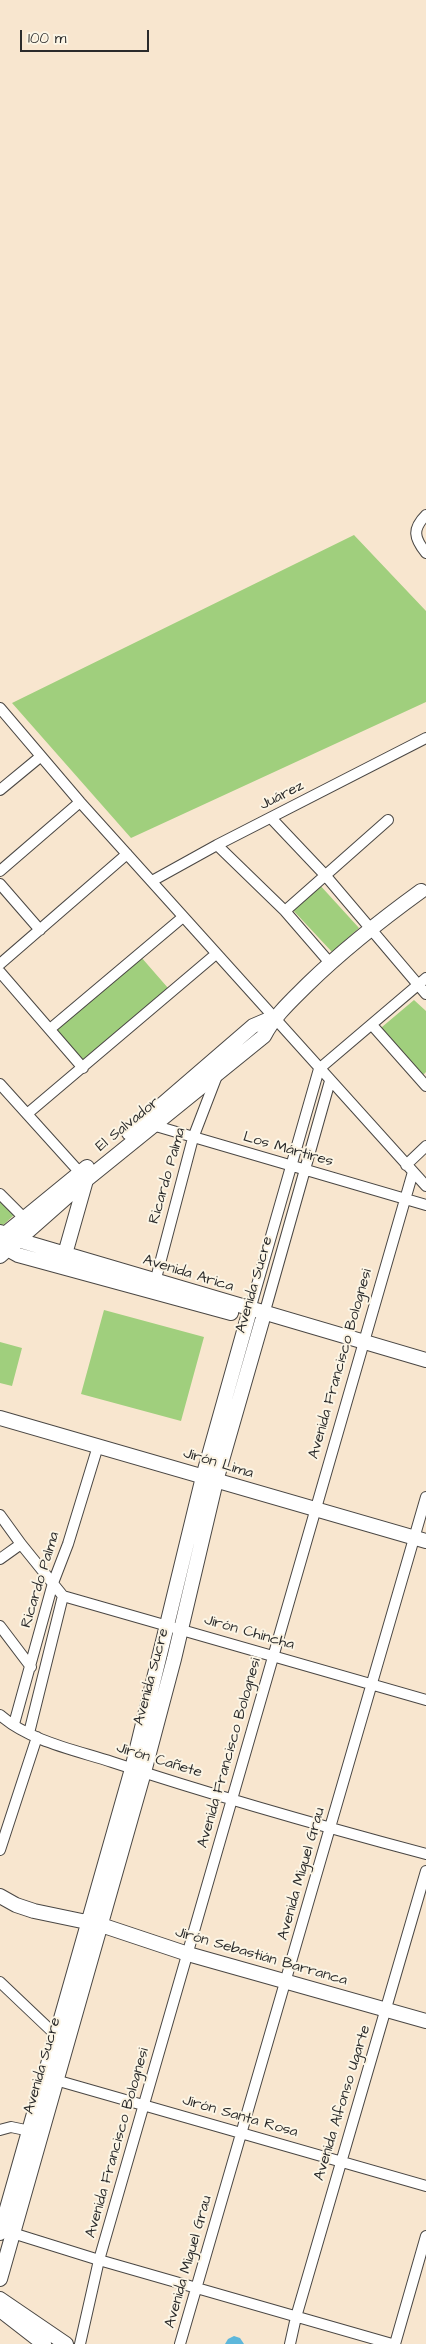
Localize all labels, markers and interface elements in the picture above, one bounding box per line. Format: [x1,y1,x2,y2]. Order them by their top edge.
scale bar [22,20,151,52]
text: 100 m [28,28,67,49]
street label: Juárez [257,777,307,815]
street label: El Salvador [93,1094,163,1156]
street label: Ricardo Palma [146,1126,190,1226]
street label: Los Mártires [241,1129,335,1171]
street label: Avenida Sucre [233,1235,277,1335]
street label: Avenida Arica [140,1252,236,1296]
street label: Avenida Francisco Bolognesi [305,1267,377,1461]
street label: Jirón Lima [181,1445,255,1483]
street label: Ricardo Palma [18,1530,64,1630]
street label: Jirón Chincha [202,1612,296,1654]
street label: Avenida Sucre [130,1626,174,1728]
street label: Avenida Francisco Bolognesi [194,1656,266,1850]
street label: Jirón Cañete [114,1739,204,1783]
street label: Avenida Miguel Grau [274,1806,330,1942]
street label: Jirón Sebastián Barranca [173,1924,349,1990]
street label: Avenida Sucre [21,2016,65,2116]
street label: Avenida Alfonso Ugarte [311,2023,375,2183]
street label: Avenida Francisco Bolognesi [82,2046,154,2240]
street label: Jirón Santa Rosa [180,2092,300,2142]
street label: Avenida Miguel Grau [161,2194,217,2330]

